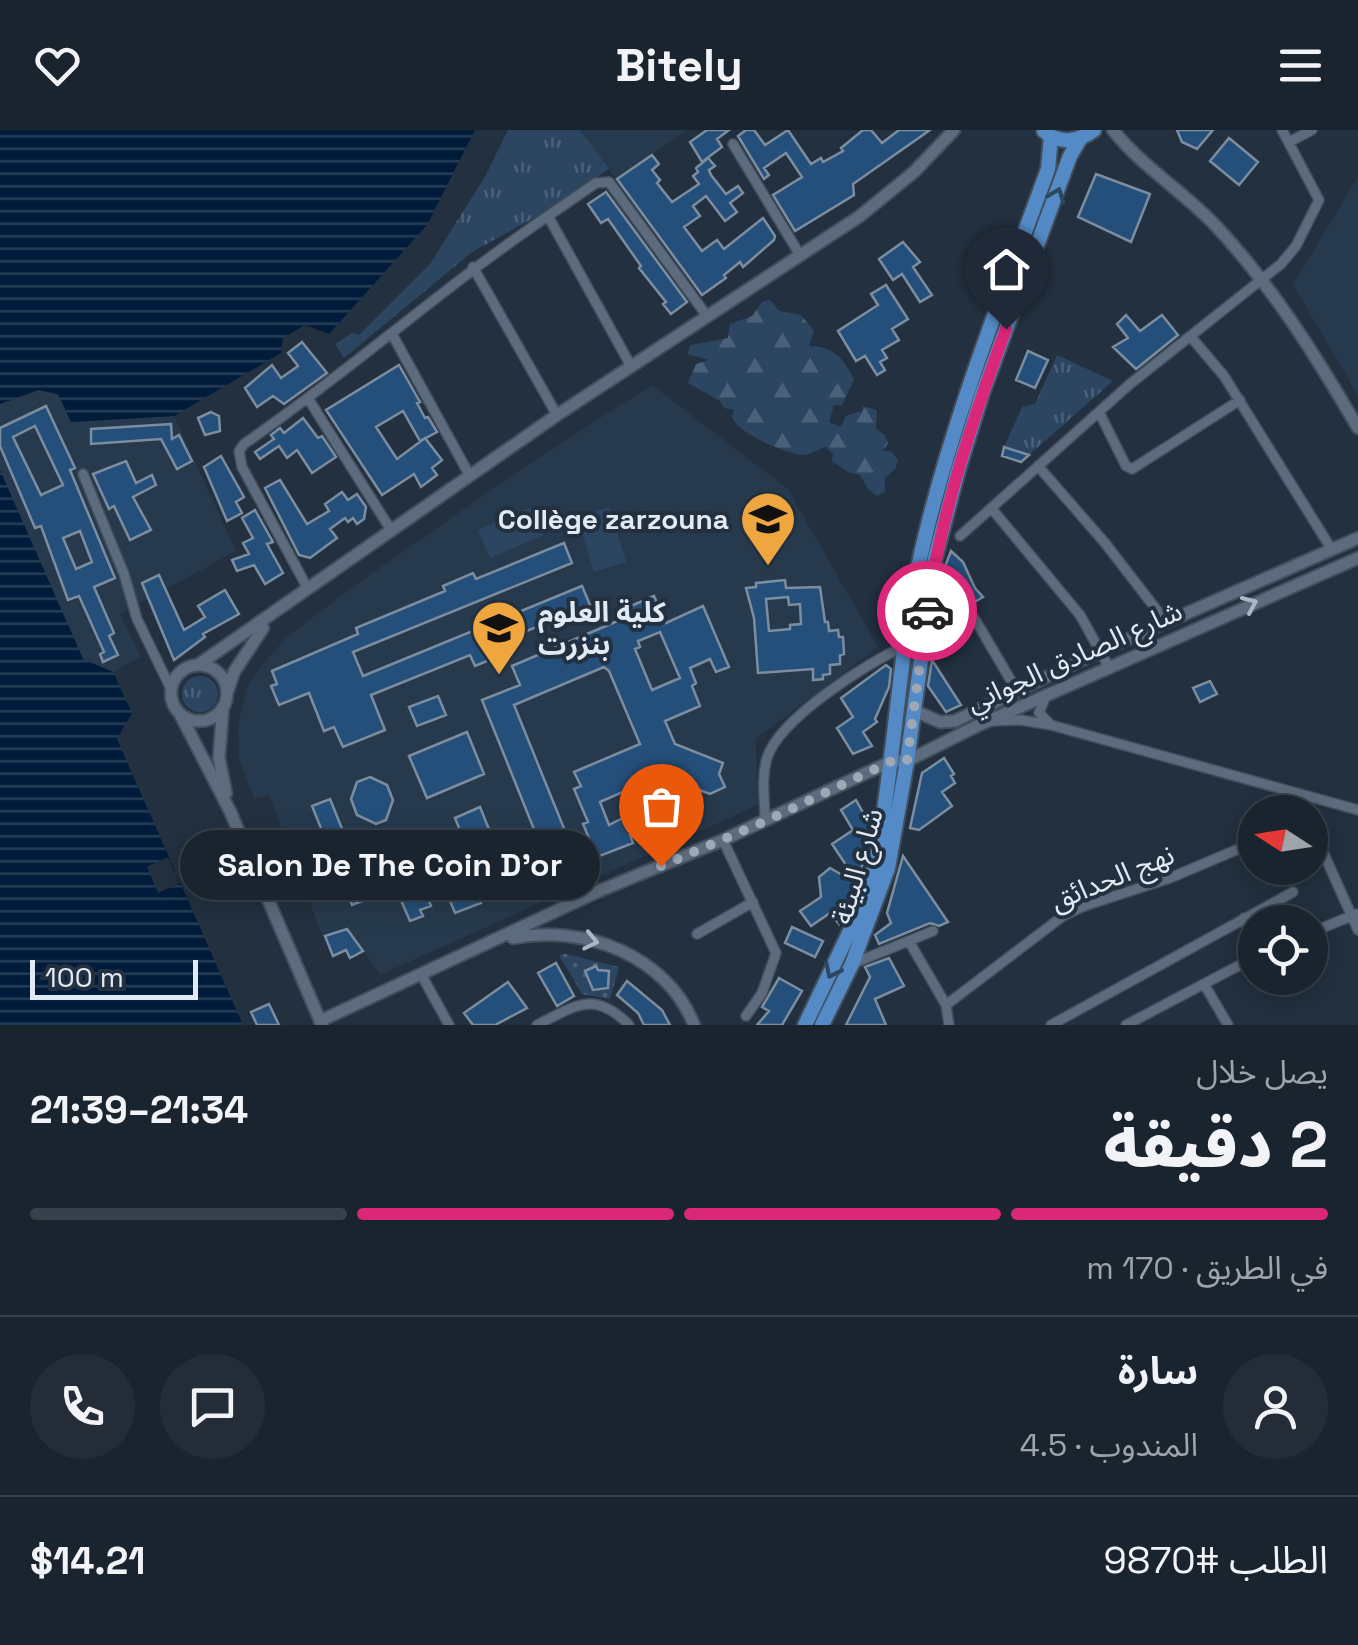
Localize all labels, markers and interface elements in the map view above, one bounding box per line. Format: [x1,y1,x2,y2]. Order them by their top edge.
text: Bitely [615,37,743,94]
icon: heart [30,38,85,93]
icon: menu [1273,38,1328,93]
one-way arrow [1045,187,1065,204]
pin [964,227,1049,330]
icon: home [979,242,1034,297]
school or university icon: Collège zarzouna [738,489,798,568]
place label: Collège zarzouna [498,501,729,537]
courier [877,561,977,661]
icon: car [900,584,955,639]
street label: شارع الصادق الجواني [960,592,1189,723]
place label: كلية العلوم بنزرت [538,594,666,662]
one-way arrow [1240,596,1258,616]
school or university icon: كلية العلوم بنزرت [469,598,529,677]
pin [619,764,704,867]
icon: bag [634,779,689,834]
north arrow [1238,795,1328,885]
map controls [1238,795,1328,995]
street label: شارع البيئة [823,804,894,929]
callout: Salon De The Coin D'or [181,831,601,901]
street label: نهج الحدائق [1045,836,1180,921]
text: Salon De The Coin D'or [218,845,562,885]
button: locate [1238,905,1328,995]
one-way arrow [582,930,599,951]
scale bar [30,955,198,1000]
text: 100 m [45,959,124,995]
one-way arrow [824,960,844,978]
text: يصل خلال [1196,1052,1328,1092]
text: 21:34–21:39 [30,1086,248,1134]
text: 2 دقيقة [1103,1103,1328,1186]
text: في الطريق · 170 m [1086,1248,1328,1288]
text: سارة [1118,1347,1198,1395]
button: phone [30,1354,135,1459]
button: chat [160,1354,265,1459]
button: person [1223,1354,1328,1459]
text: المندوب · 4.5 [1020,1425,1198,1465]
text: الطلب #9870 [1104,1536,1328,1584]
text: $14.21 [30,1537,145,1585]

